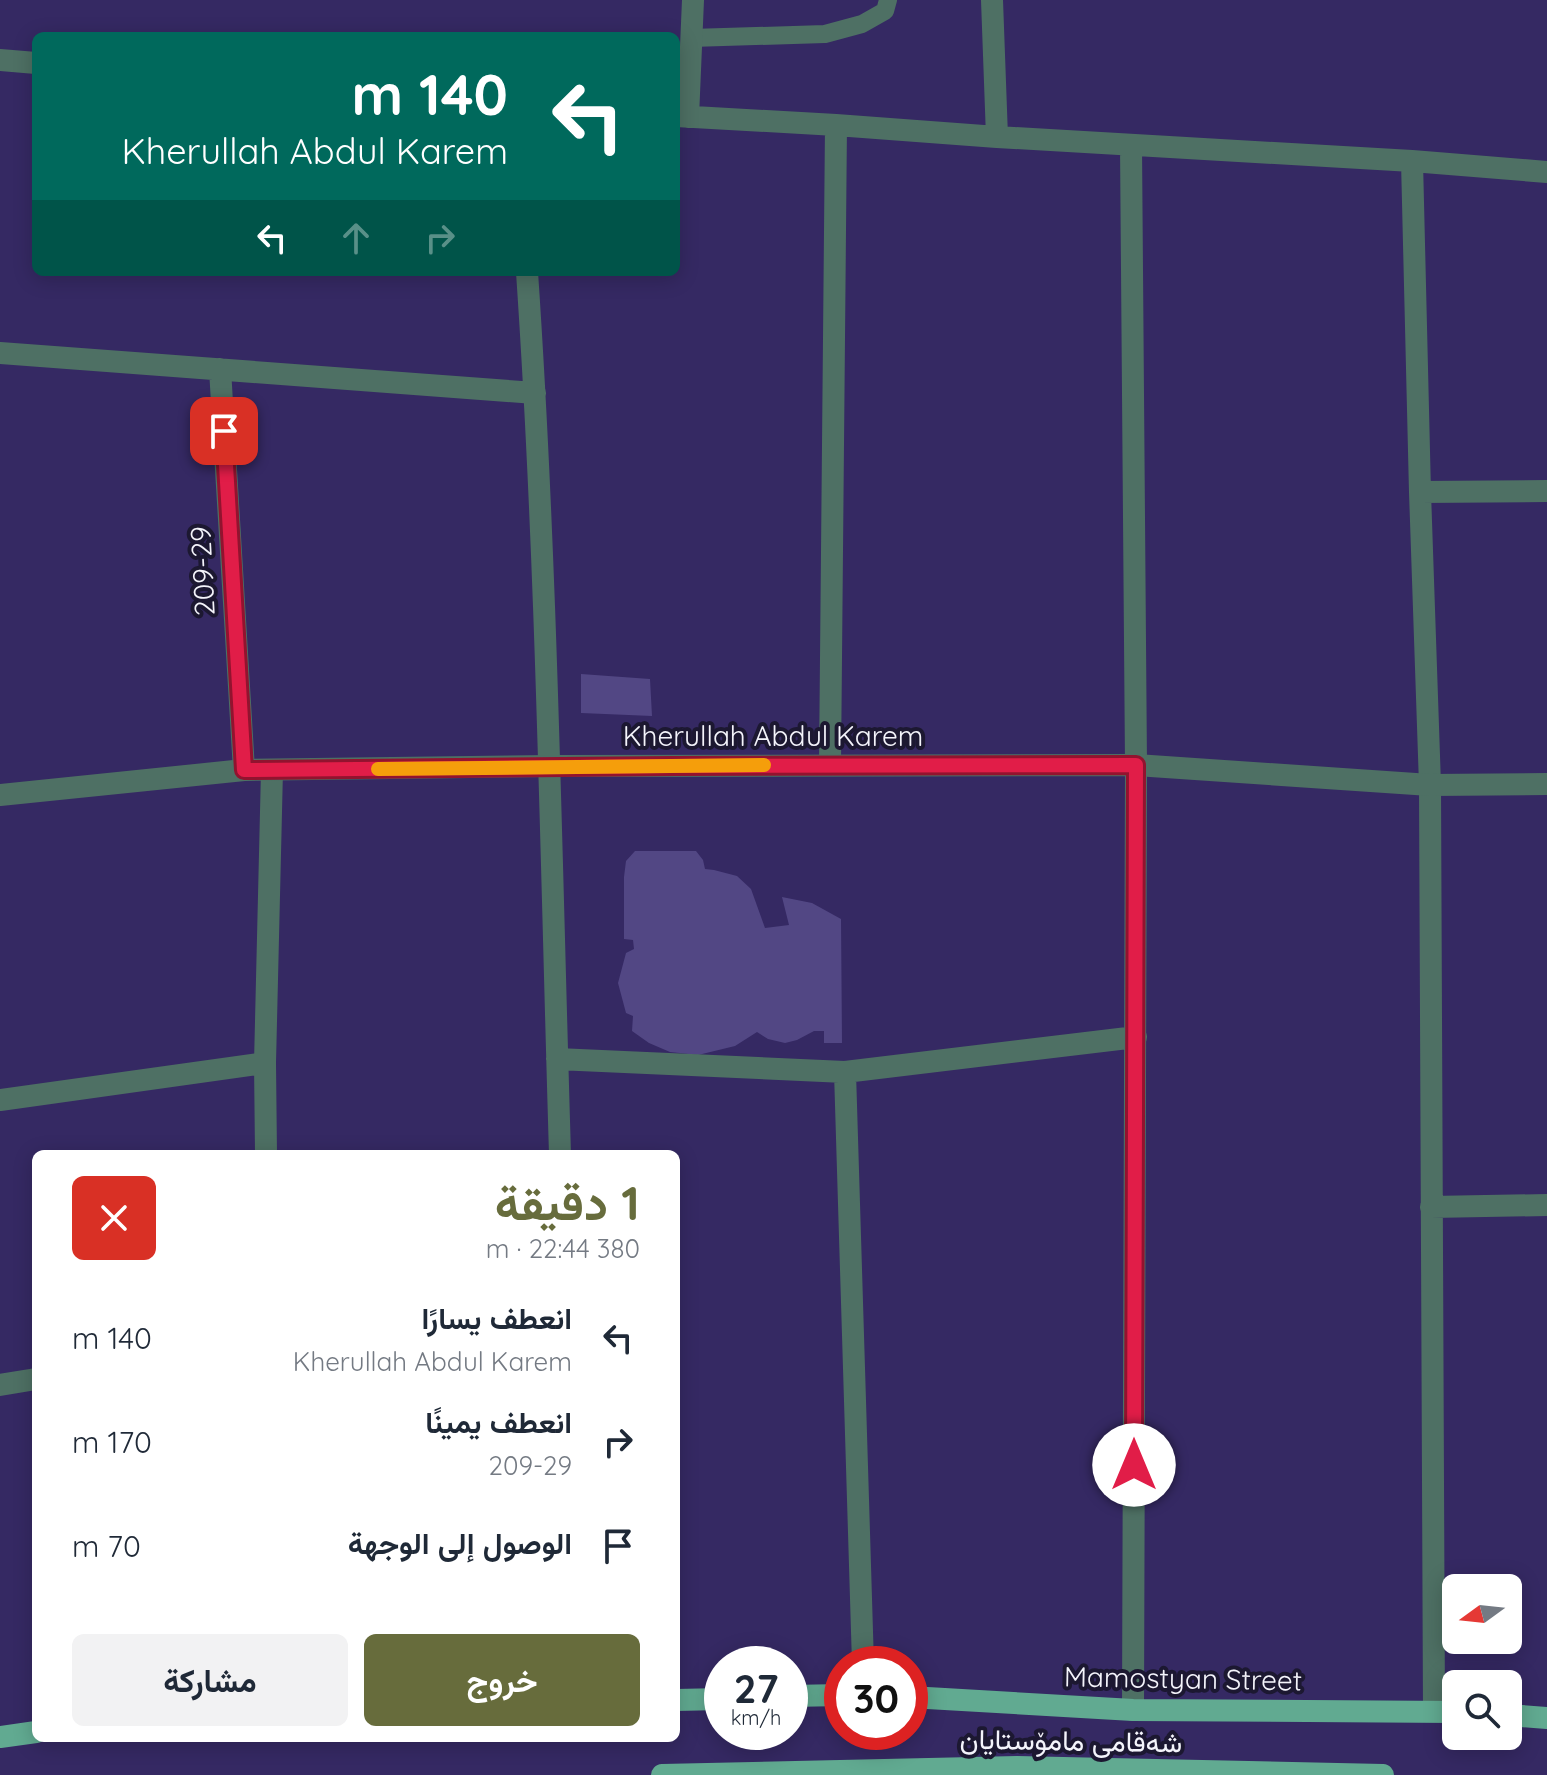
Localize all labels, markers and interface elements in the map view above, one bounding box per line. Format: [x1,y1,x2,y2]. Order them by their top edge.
text: 140 m [352,59,508,129]
icon: left [536,64,640,168]
text: Kherullah Abdul Karem [121,128,508,173]
icon: left [250,216,294,260]
icon: ahead [334,216,378,260]
icon: right [418,216,462,260]
pin [190,397,258,465]
icon: arrive [202,409,246,453]
street label: 209-29 [182,525,222,617]
street label: Kherullah Abdul Karem [623,718,923,753]
text: 1 دقيقة [495,1172,640,1232]
button: close [72,1176,156,1260]
text: 380 m · 22:44 [486,1232,640,1265]
text: انعطف يسارًا [422,1299,572,1337]
icon: left [596,1316,640,1360]
text: 140 m [72,1319,152,1357]
text: Kherullah Abdul Karem [293,1345,572,1378]
text: انعطف يمينًا [425,1403,572,1441]
icon: right [596,1420,640,1464]
text: 170 m [72,1423,152,1461]
position arrow [1092,1423,1176,1507]
text: 209-29 [489,1449,572,1482]
text: الوصول إلى الوجهة [348,1524,572,1562]
icon: arrive [596,1524,640,1568]
text: 70 m [72,1527,141,1565]
north arrow [1442,1574,1522,1654]
map controls [1442,1574,1522,1750]
button: مشاركة [72,1634,348,1726]
button: خروج [364,1634,640,1726]
speed limit sign: 30 [824,1646,928,1750]
street label: Mamostyan Street [1064,1658,1302,1698]
text: 27 [734,1663,778,1713]
button: search [1442,1670,1522,1750]
text: km/h [731,1705,781,1730]
street label: شەقامی مامۆستایان [959,1721,1183,1760]

